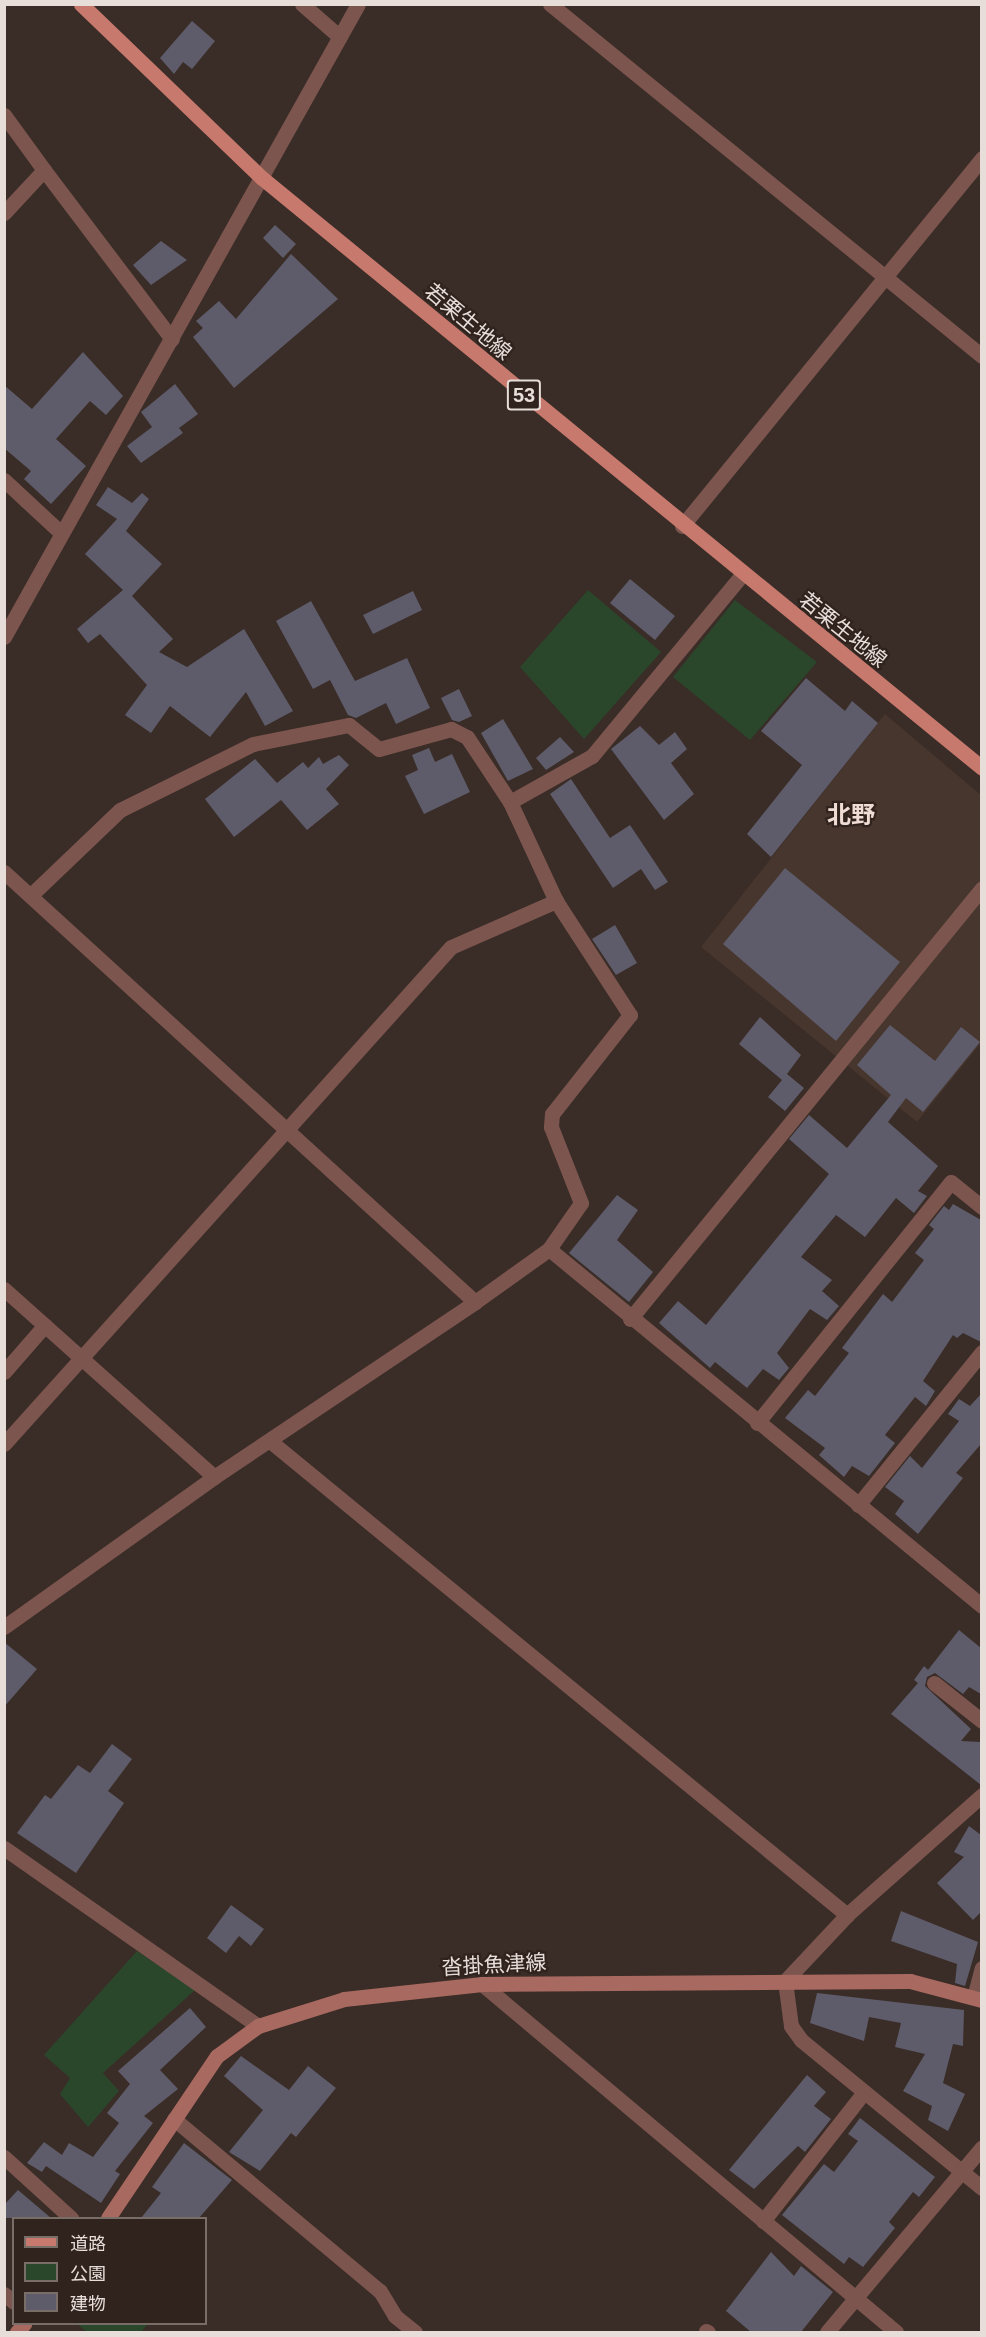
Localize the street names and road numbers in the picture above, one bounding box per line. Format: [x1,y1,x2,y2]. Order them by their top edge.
street label: 若栗生地線 [420,279,516,365]
road number: 53 [506,378,542,412]
street label: 若栗生地線 [794,587,892,673]
street label: 沓掛魚津線 [441,1950,547,1980]

